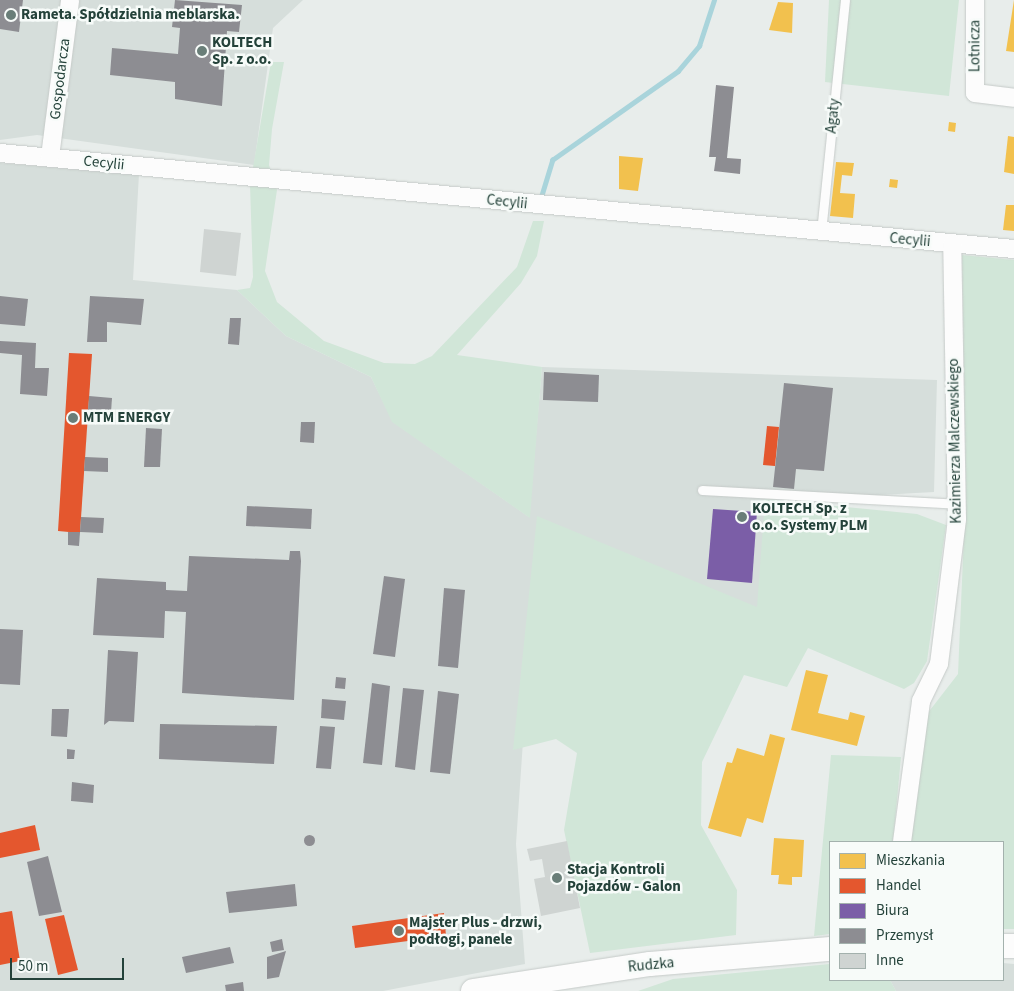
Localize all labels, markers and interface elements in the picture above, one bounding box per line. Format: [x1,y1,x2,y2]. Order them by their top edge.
place label: Rameta. Spółdzielnia meblarska. [21,6,240,24]
marker: Rameta. Spółdzielnia meblarska. [5,9,17,21]
street label: Lotnicza [966,20,984,72]
place label: KOLTECH Sp. z o.o. [212,33,272,68]
street label: Gospodarcza [46,37,74,121]
marker: KOLTECH Sp. z o.o. [196,45,208,57]
street label: Agaty [822,98,844,134]
street label: Cecylii [83,152,125,174]
street label: Cecylii [486,191,528,213]
street label: Cecylii [889,229,931,251]
street label: Kazimierza Malczewskiego [945,358,965,524]
place label: MTM ENERGY [83,409,170,427]
marker: MTM ENERGY [67,412,79,424]
place label: KOLTECH Sp. z o.o. Systemy PLM [752,499,868,534]
marker: KOLTECH Sp. z o.o. Systemy PLM [736,511,748,523]
legend [829,841,1004,981]
text: Mieszkania [876,850,945,871]
place label: Stacja Kontroli Pojazdów - Galon [567,860,681,895]
marker: Stacja Kontroli Pojazdów - Galon [551,872,563,884]
text: Handel [876,875,921,896]
text: Biura [876,900,909,921]
place label: Majster Plus - drzwi, podłogi, panele [409,913,542,948]
marker: Majster Plus - drzwi, podłogi, panele [393,925,405,937]
text: Przemysł [876,925,934,946]
scale bar [12,948,126,980]
text: Inne [876,950,904,971]
street label: Rudzka [627,954,675,976]
text: 50 m [18,956,48,977]

